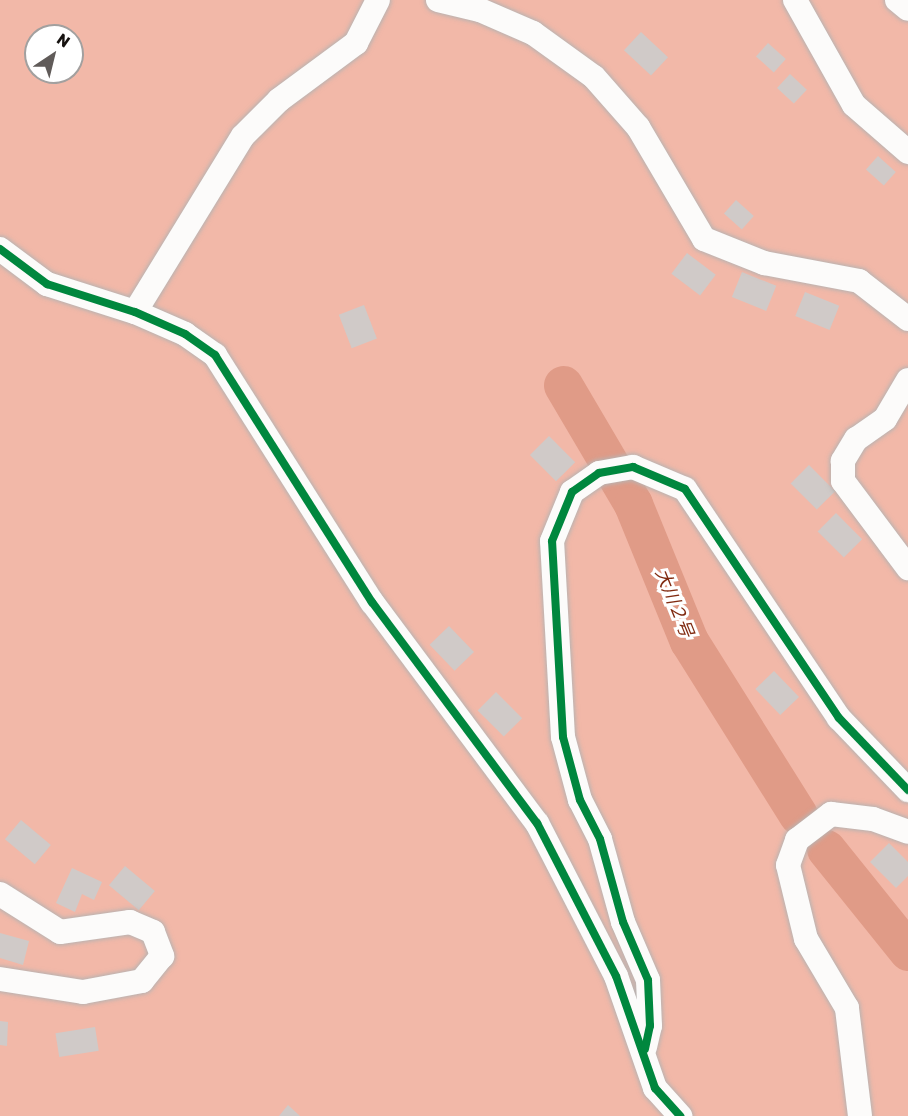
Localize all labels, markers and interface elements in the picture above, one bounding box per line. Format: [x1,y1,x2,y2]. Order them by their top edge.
north arrow [24,24,84,84]
text: N [53,29,74,52]
water label: 大川２号 [651,566,697,640]

